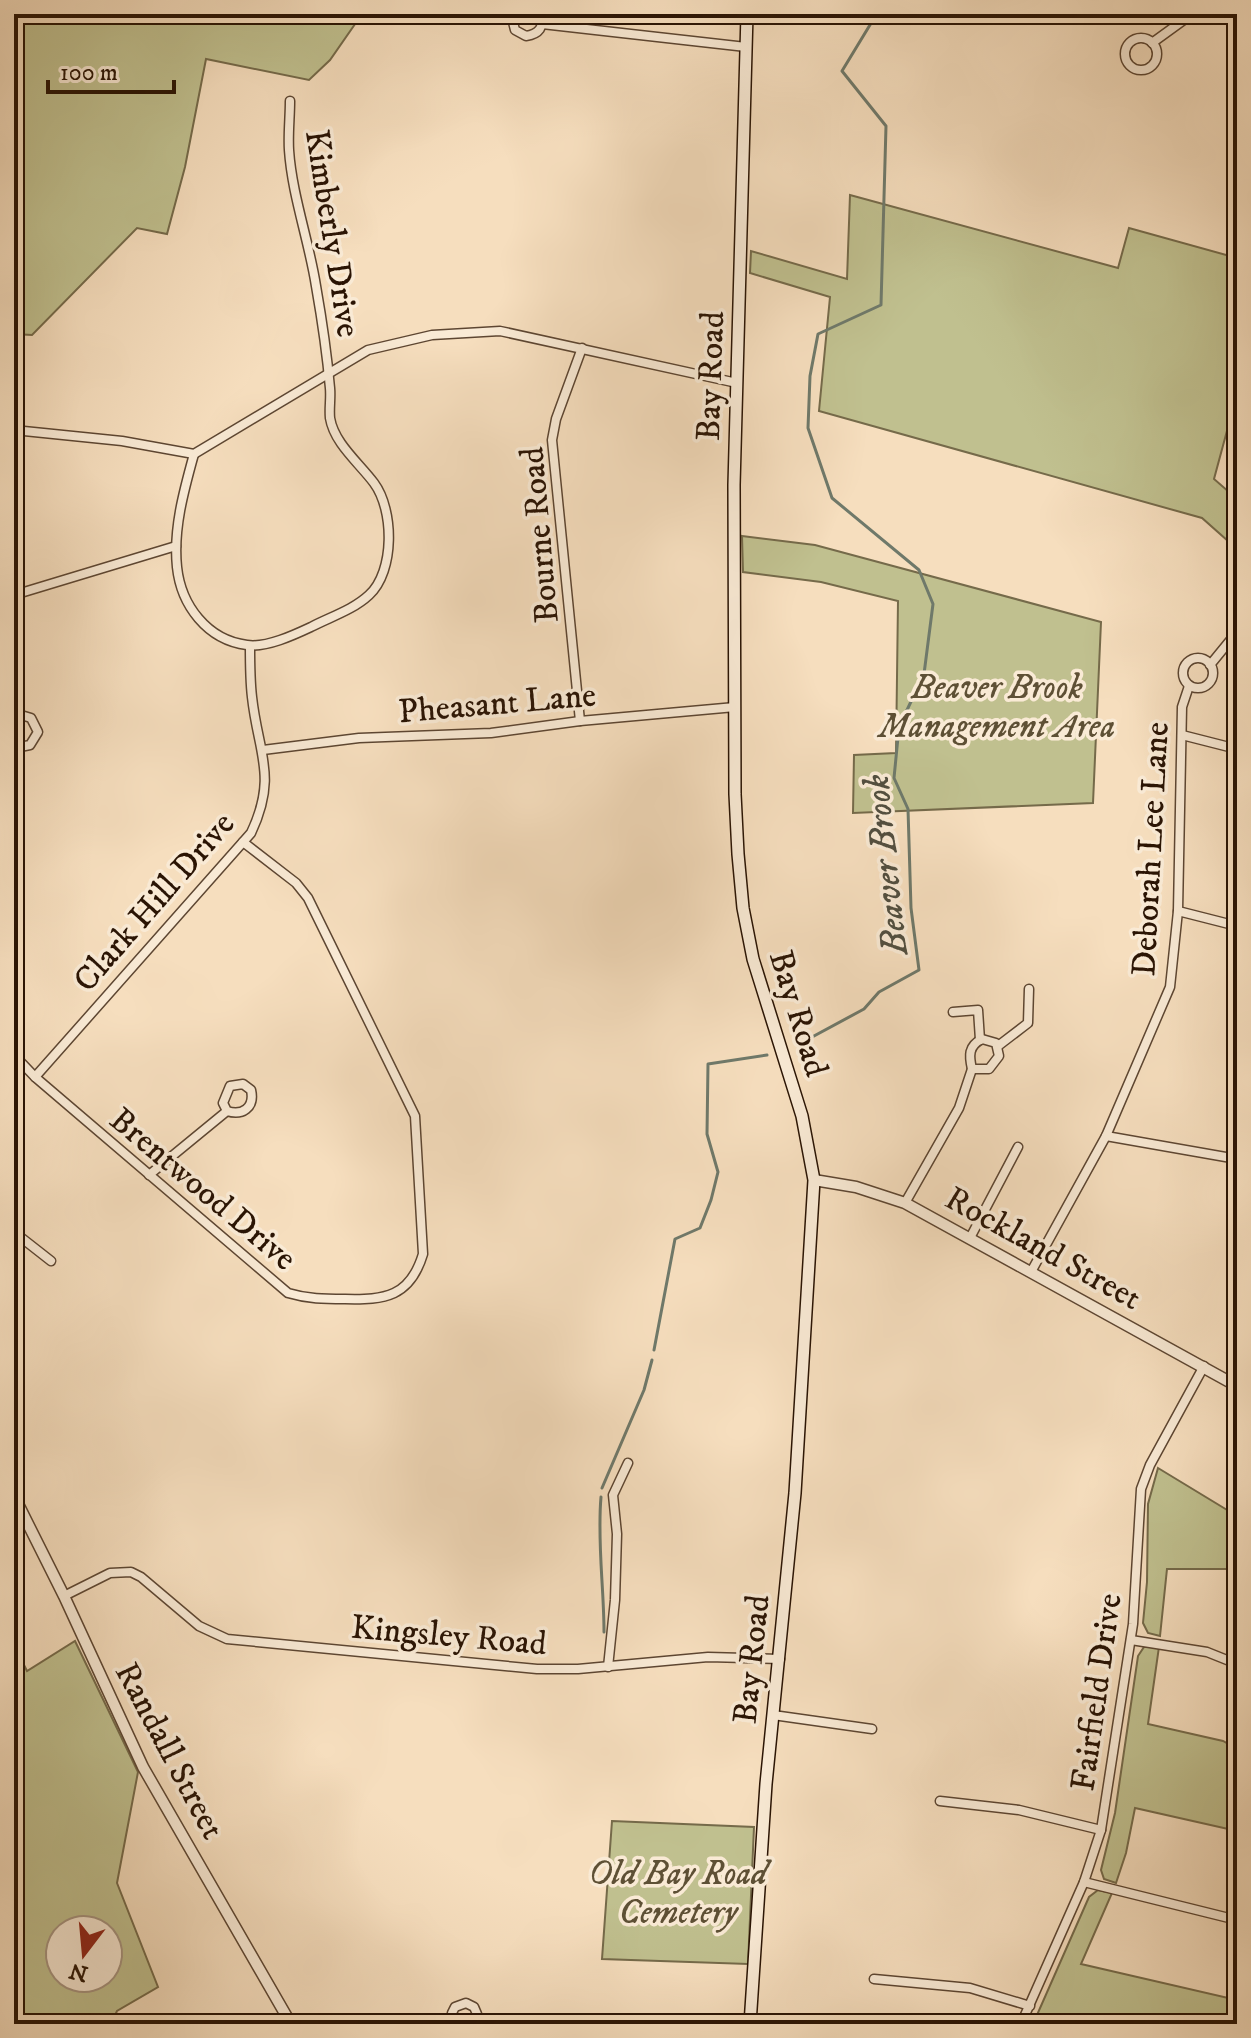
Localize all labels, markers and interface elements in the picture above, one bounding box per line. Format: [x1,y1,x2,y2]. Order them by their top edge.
scale bar [48,44,174,94]
text: 100 m [60,58,118,88]
street label: Kimberly Drive [295,127,369,340]
street label: Bay Road [688,311,734,442]
street label: Bourne Road [511,445,569,625]
park label: Beaver Brook Management Area [877,667,1115,748]
street label: Pheasant Lane [397,674,598,734]
street label: Deborah Lee Lane [1123,721,1179,977]
water label: Beaver Brook [855,772,919,959]
street label: Clark Hill Drive [65,804,244,1001]
street label: Bay Road [759,945,837,1082]
street label: Brentwood Drive [101,1099,305,1280]
street label: Rockland Street [938,1178,1148,1320]
street label: Fairfield Drive [1062,1591,1132,1794]
street label: Bay Road [724,1593,780,1726]
street label: Kingsley Road [349,1607,548,1665]
street label: Randall Street [105,1655,233,1847]
park label: Old Bay Road Cemetery [589,1853,772,1934]
north arrow [44,1914,124,1994]
text: N [66,1956,91,1987]

